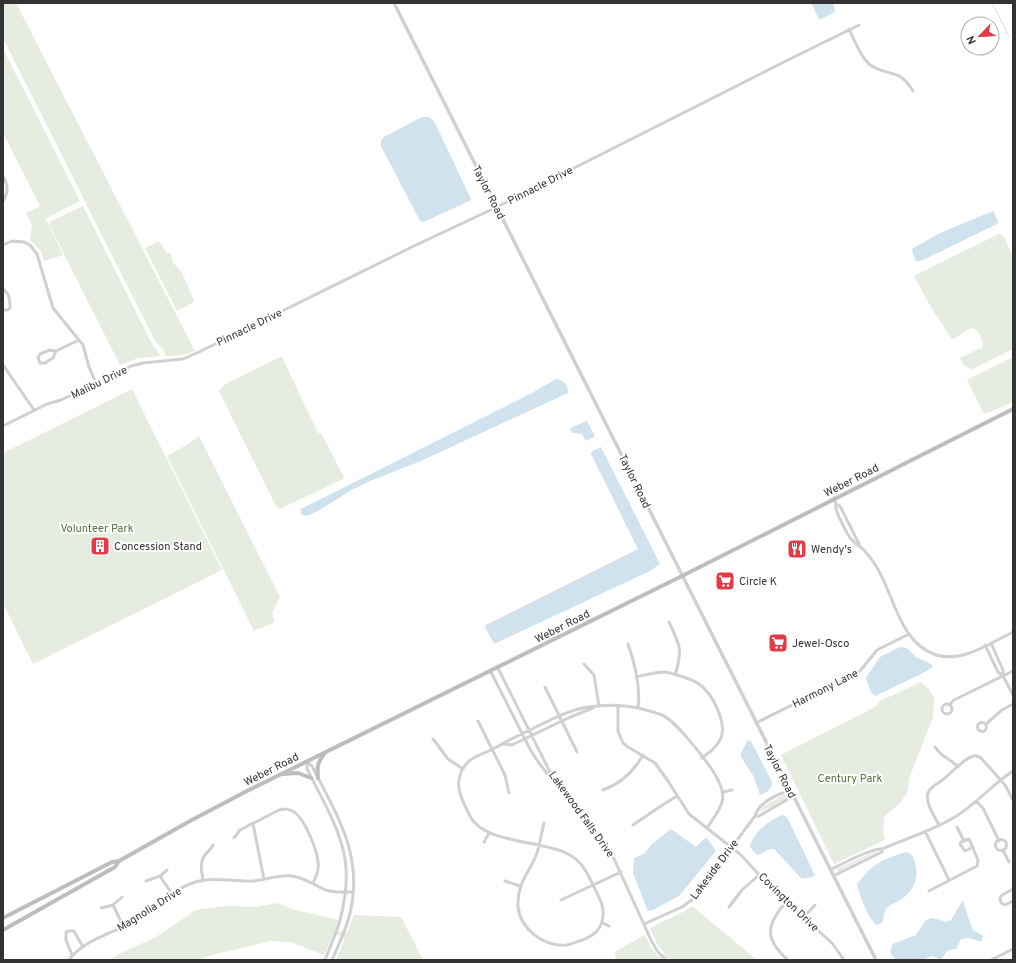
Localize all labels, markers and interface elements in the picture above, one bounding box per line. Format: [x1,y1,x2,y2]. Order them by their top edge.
north arrow [960,16,1000,56]
text: N [964,33,980,46]
street label: Taylor Road [469,163,508,222]
street label: Pinnacle Drive [506,163,575,208]
street label: Pinnacle Drive [214,306,285,350]
street label: Malibu Drive [69,363,130,403]
street label: Taylor Road [615,452,653,511]
street label: Weber Road [822,461,881,501]
park label: Volunteer Park [60,522,134,536]
building icon: Concession Stand [89,535,111,557]
restaurant icon: Wendy's [786,538,808,560]
place label: Concession Stand [114,540,202,554]
place label: Wendy's [811,543,852,557]
supermarket icon: Circle K [714,570,736,592]
place label: Circle K [739,575,777,589]
street label: Weber Road [533,607,592,647]
supermarket icon: Jewel-Osco [767,632,789,654]
place label: Jewel-Osco [792,637,849,651]
street label: Harmony Lane [790,666,861,711]
street label: Taylor Road [760,742,799,801]
street label: Weber Road [242,750,301,790]
street label: Lakewood Falls Drive [545,769,617,860]
park label: Century Park [818,772,883,786]
street label: Lakeside Drive [688,837,742,903]
street label: Covington Drive [755,870,822,935]
street label: Magnolia Drive [115,884,184,935]

